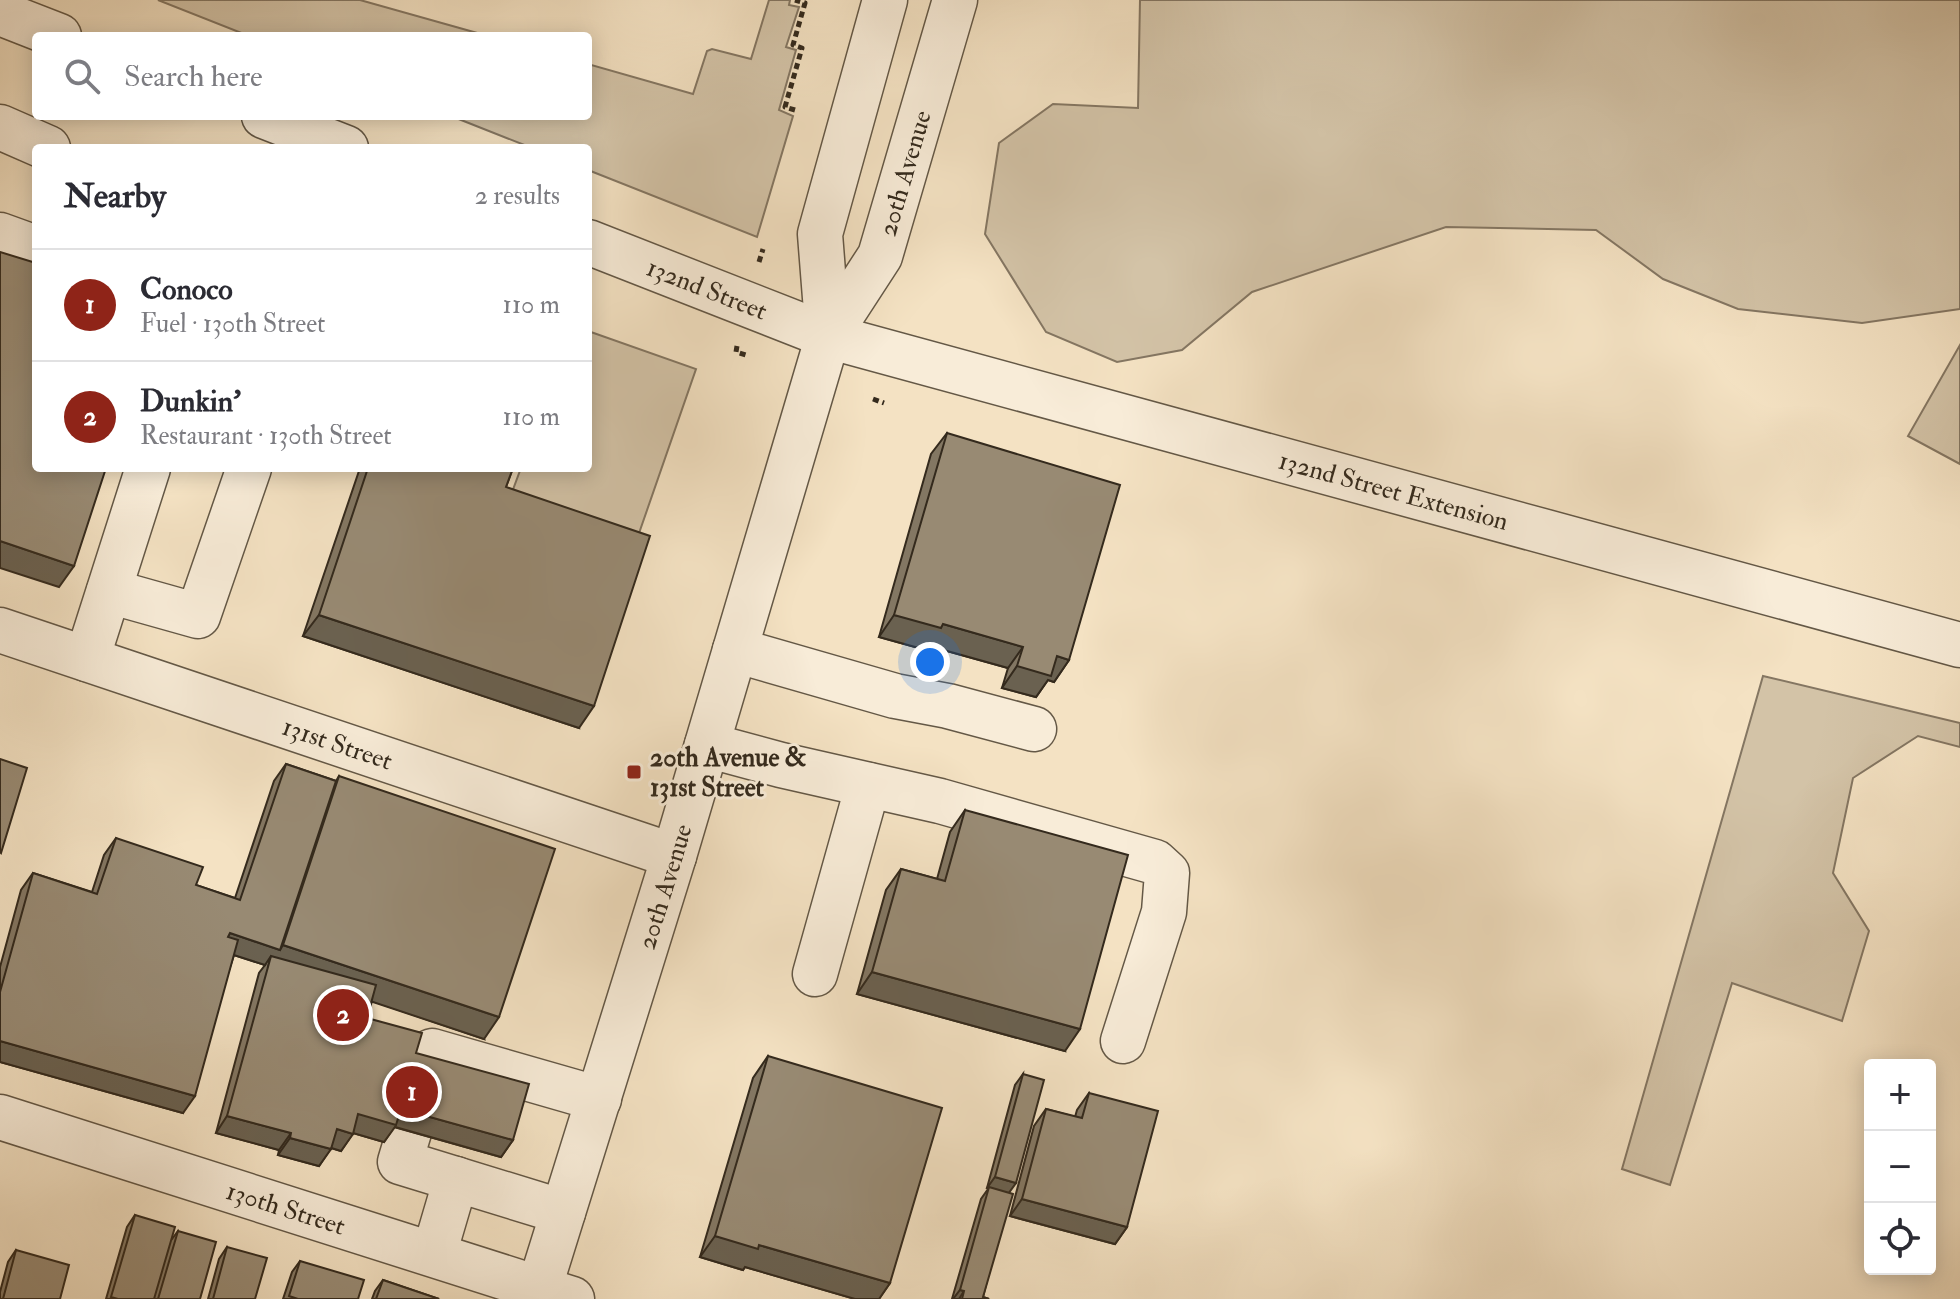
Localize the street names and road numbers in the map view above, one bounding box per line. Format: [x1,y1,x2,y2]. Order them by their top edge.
street label: 20th Avenue [872,107,939,240]
street label: 132nd Street [642,252,772,328]
street label: 132nd Street Extension [1275,445,1512,538]
street label: 131st Street [278,711,396,777]
street label: 20th Avenue [631,820,700,953]
street label: 130th Street [222,1175,349,1243]

